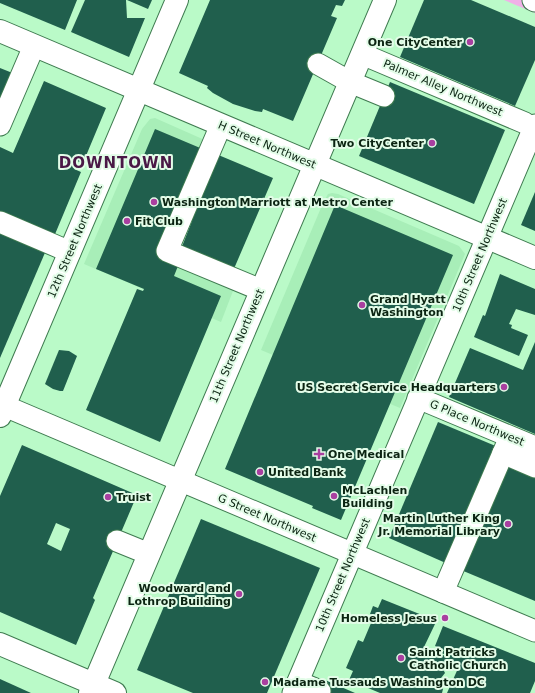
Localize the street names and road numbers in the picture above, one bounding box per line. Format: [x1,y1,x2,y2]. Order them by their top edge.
street label: Palmer Alley Northwest [381,57,505,119]
street label: H Street Northwest [216,118,319,172]
street label: 12th Street Northwest [45,182,105,300]
street label: 10th Street Northwest [450,196,510,314]
street label: 11th Street Northwest [207,287,267,405]
street label: G Place Northwest [428,397,527,449]
street label: G Street Northwest [216,491,319,545]
street label: 10th Street Northwest [313,516,373,634]

